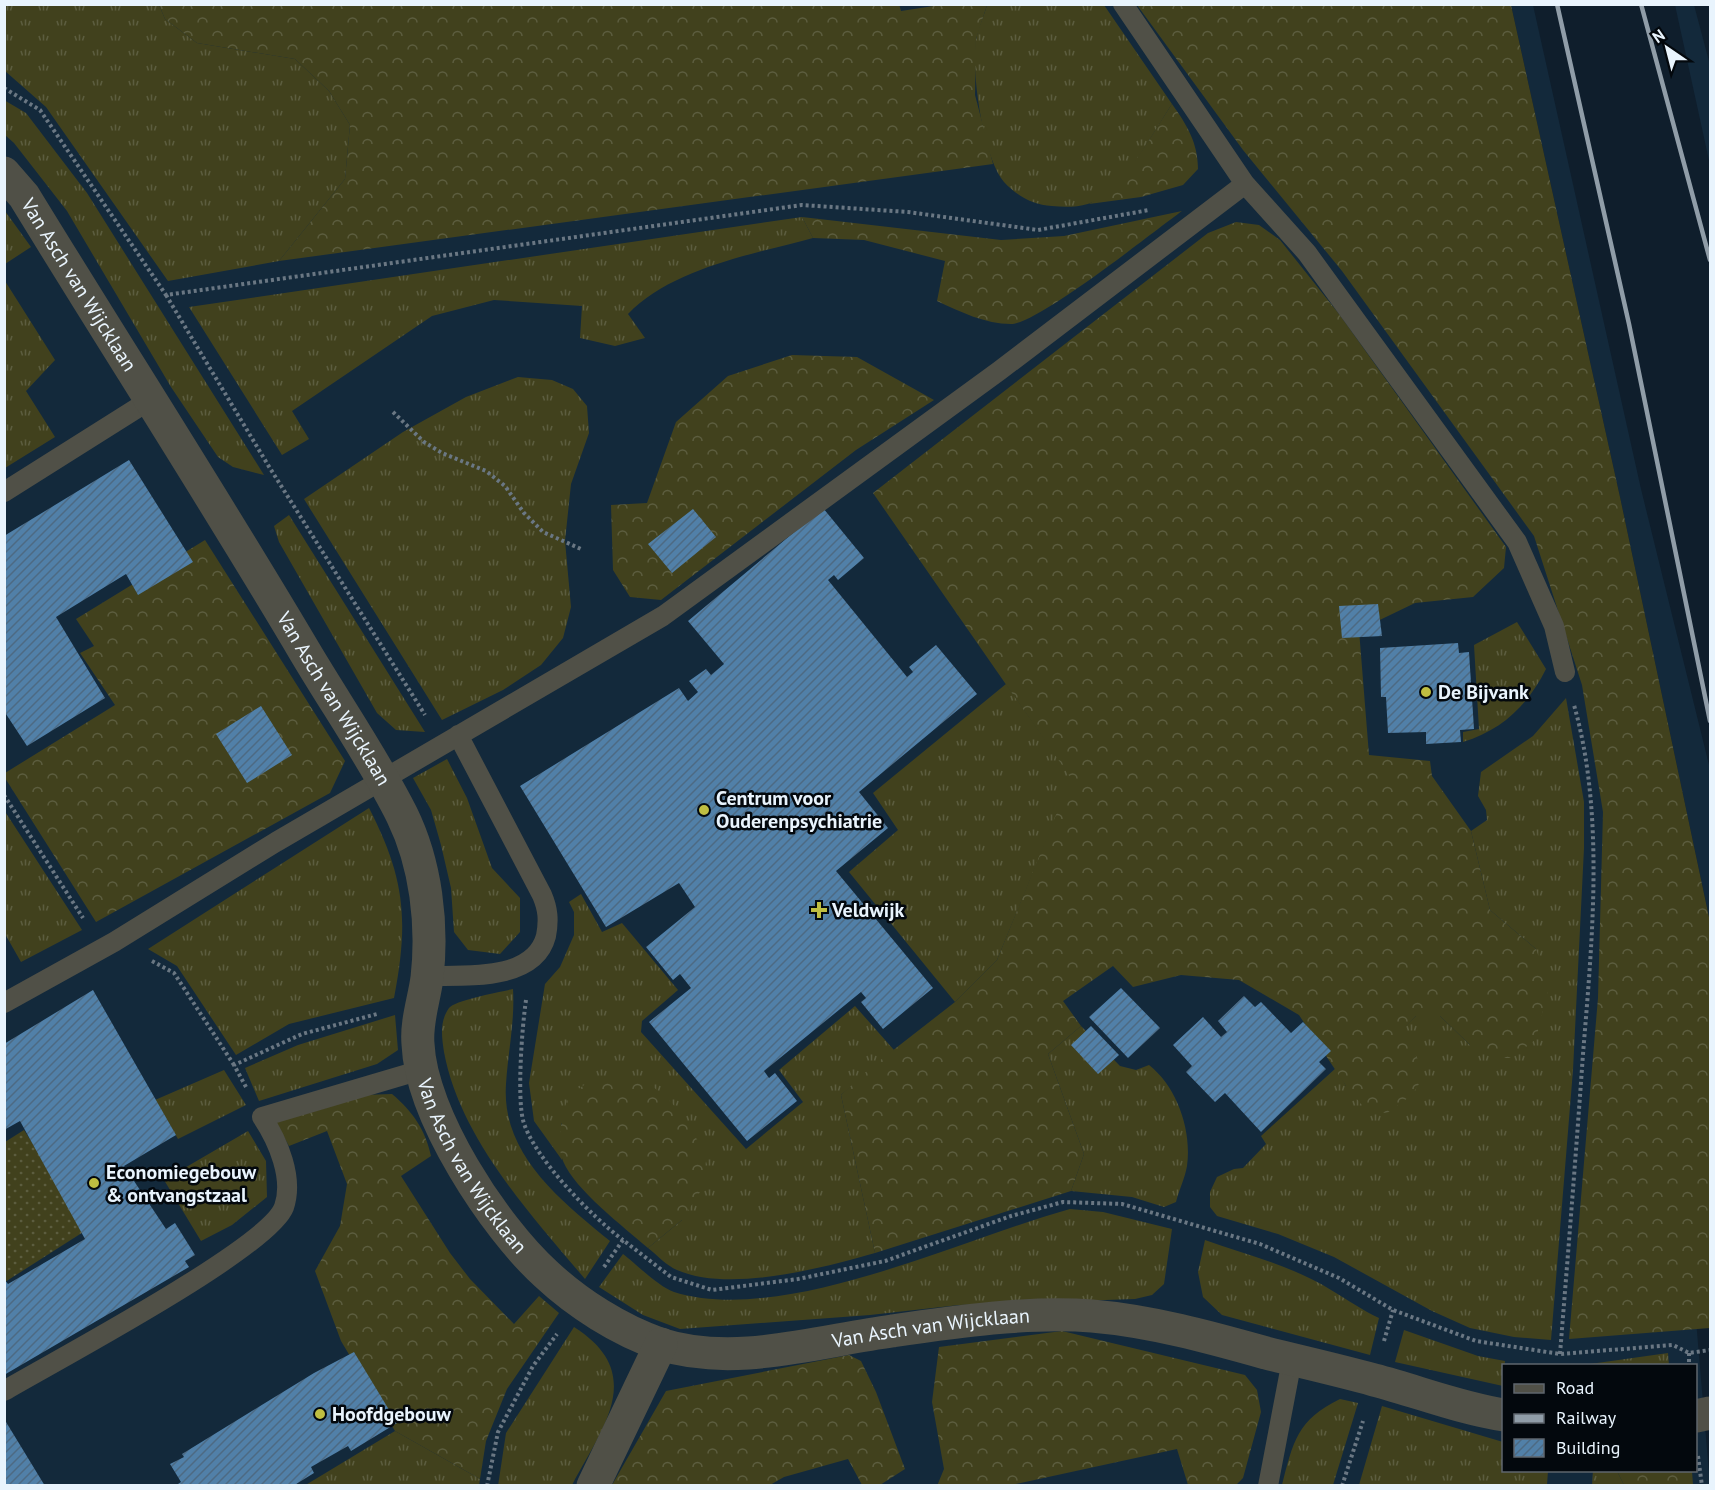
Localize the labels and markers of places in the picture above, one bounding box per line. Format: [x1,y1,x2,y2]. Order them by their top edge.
place label: De Bijvank [1438,679,1529,705]
marker: De Bijvank [1419,685,1433,699]
place label: Centrum voor Ouderenpsychiatrie [716,785,882,834]
marker: Centrum voor Ouderenpsychiatrie [697,803,711,817]
place label: Veldwijk [831,897,905,923]
marker: Veldwijk [810,901,828,919]
place label: Economiegebouw & ontvangstzaal [106,1159,257,1208]
marker: Economiegebouw & ontvangstzaal [87,1176,101,1190]
place label: Hoofdgebouw [332,1401,452,1427]
marker: Hoofdgebouw [313,1407,327,1421]

